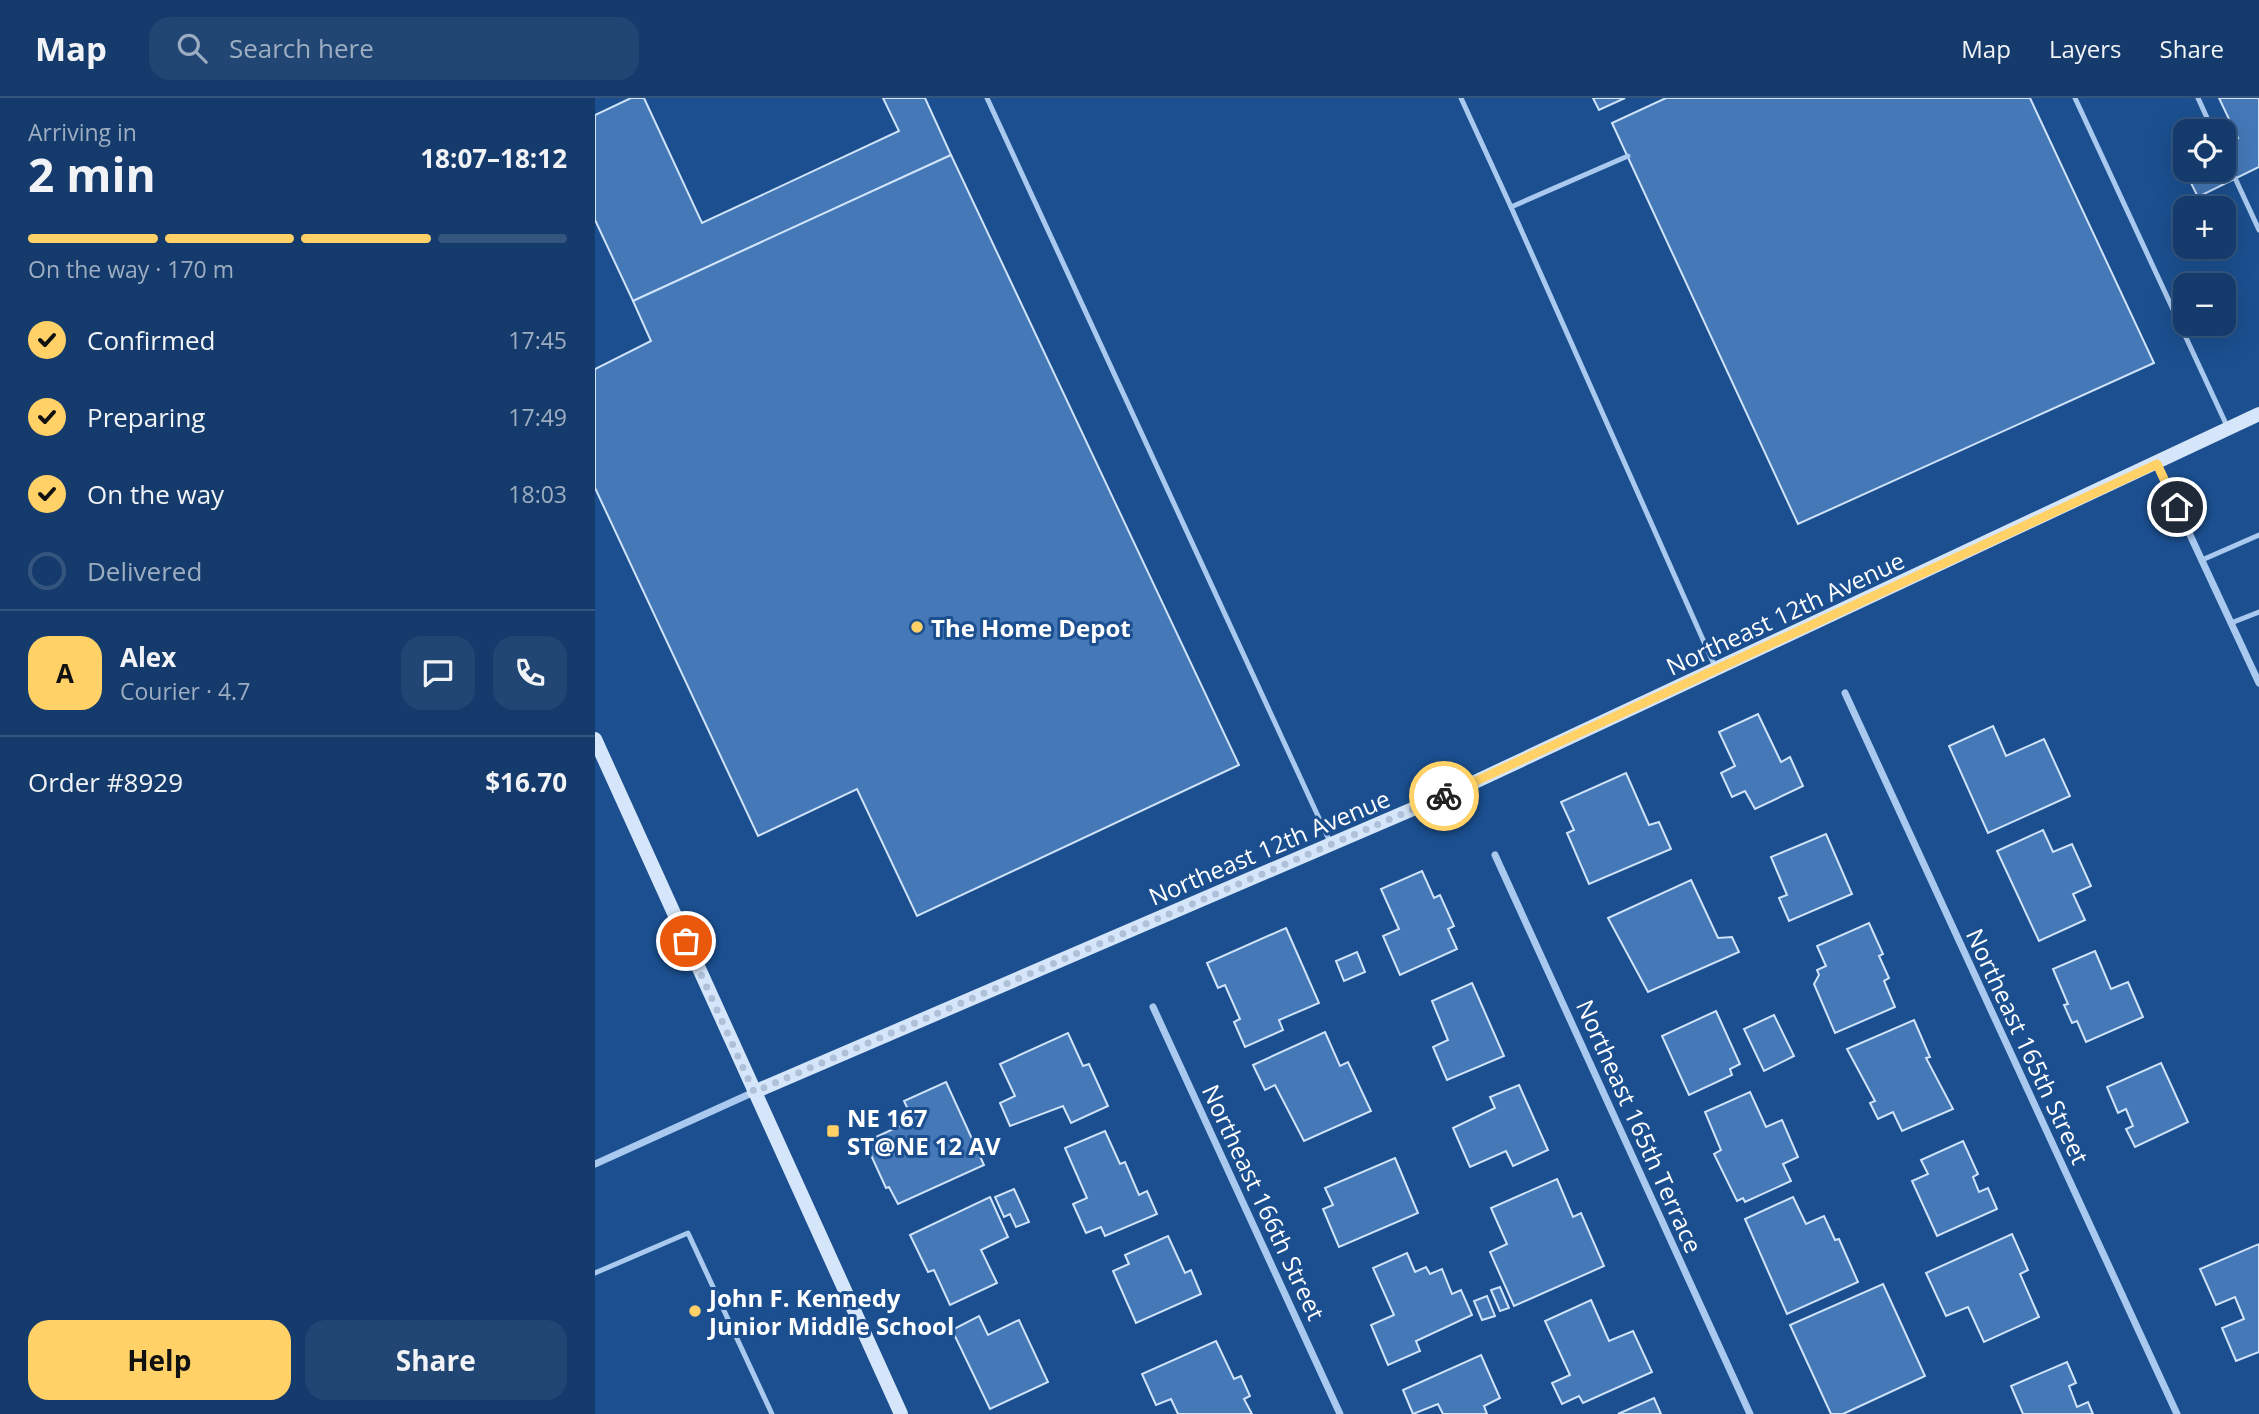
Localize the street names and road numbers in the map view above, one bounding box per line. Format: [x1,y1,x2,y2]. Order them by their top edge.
street label: Northeast 12th Avenue [1661,543,1909,683]
street label: Northeast 12th Avenue [1143,781,1395,913]
street label: Northeast 165th Street [1959,923,2097,1169]
street label: Northeast 165th Terrace [1569,994,1711,1258]
street label: Northeast 166th Street [1195,1079,1333,1325]

